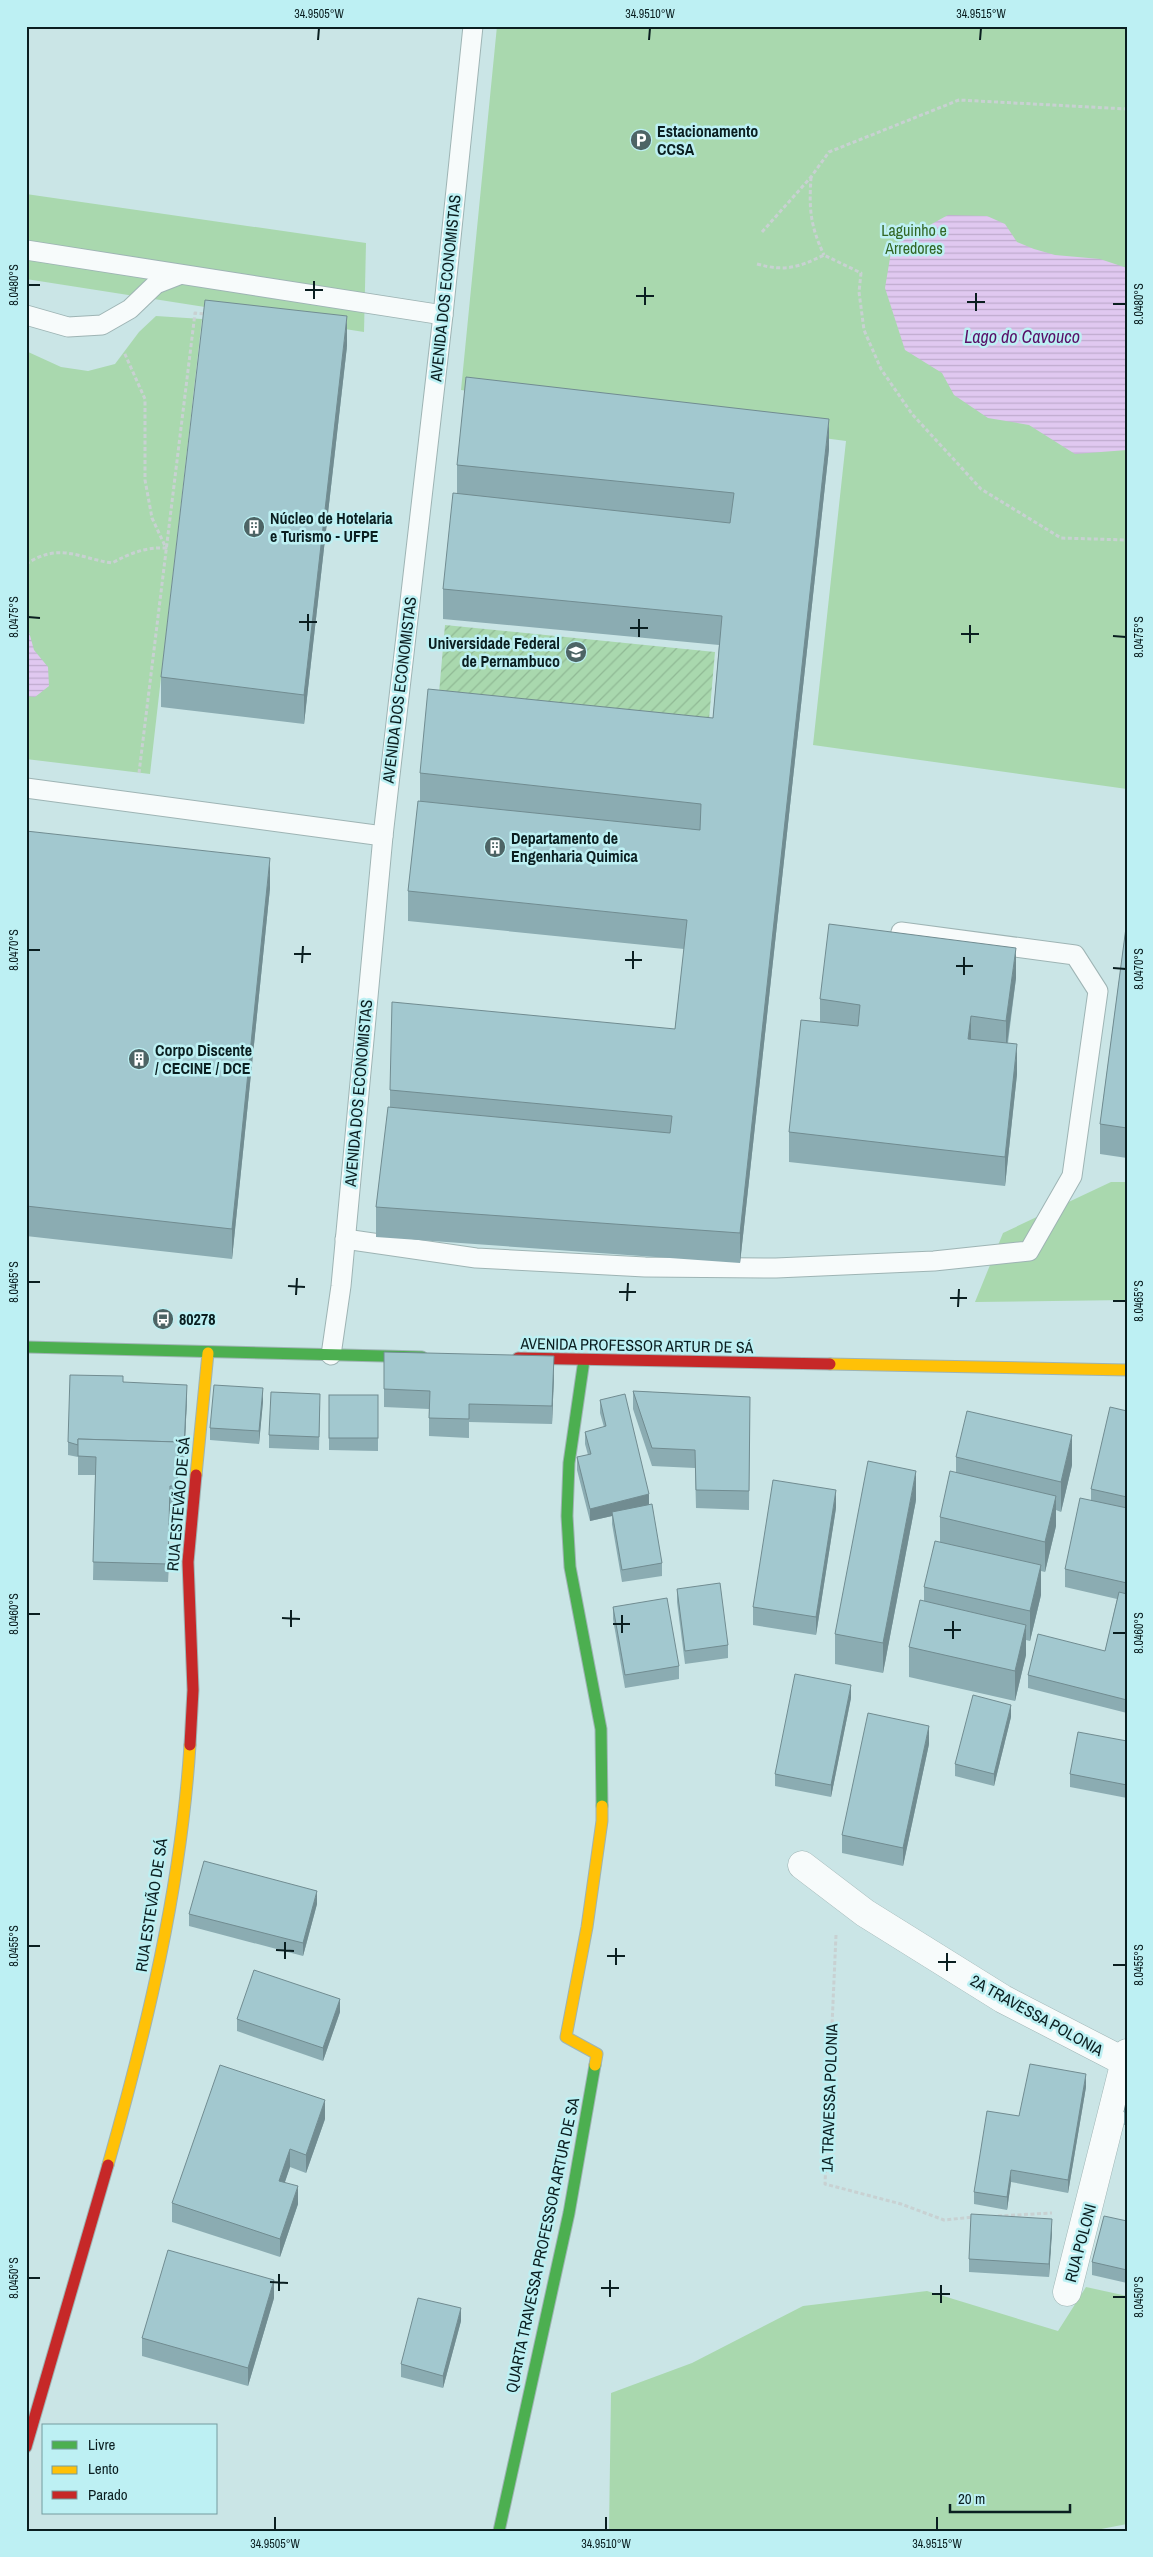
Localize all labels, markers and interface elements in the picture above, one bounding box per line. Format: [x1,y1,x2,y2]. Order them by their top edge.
text: 34.9505°W [294,6,345,22]
text: 34.9510°W [625,6,676,22]
text: 34.9515°W [956,6,1007,22]
place label: Estacionamento CCSA [657,120,758,160]
parking icon: Estacionamento CCSA [629,128,653,152]
street label: AVENIDA DOS ECONOMISTAS [424,193,466,383]
park label: Laguinho e Arredores [881,219,947,259]
text: 8.0480°S [6,264,22,306]
text: 8.0480°S [1131,283,1147,325]
water label: Lago do Cavouco [964,324,1080,349]
place label: Núcleo de Hotelaria e Turismo - UFPE [270,507,393,547]
building icon: Núcleo de Hotelaria e Turismo - UFPE [242,515,266,539]
street label: AVENIDA DOS ECONOMISTAS [377,595,421,785]
text: 8.0475°S [6,596,22,638]
text: 8.0475°S [1131,616,1147,658]
place label: Universidade Federal de Pernambuco [428,632,560,672]
school or university icon: Universidade Federal de Pernambuco [564,640,588,664]
place label: Departamento de Engenharia Quimica [511,827,639,867]
building icon: Departamento de Engenharia Quimica [483,835,507,859]
text: 8.0470°S [6,929,22,971]
text: 8.0470°S [1131,948,1147,990]
street label: AVENIDA DOS ECONOMISTAS [339,998,377,1188]
place label: Corpo Discente / CECINE / DCE [155,1039,252,1079]
building icon: Corpo Discente / CECINE / DCE [127,1047,151,1071]
text: 8.0465°S [6,1261,22,1303]
text: 8.0465°S [1131,1280,1147,1322]
bus stop icon: 80278 [151,1307,175,1331]
place label: 80278 [179,1308,215,1330]
street label: AVENIDA PROFESSOR ARTUR DE SÁ [519,1332,754,1358]
street label: RUA ESTEVÃO DE SÁ [161,1436,195,1572]
text: 8.0460°S [6,1593,22,1635]
text: 8.0460°S [1131,1612,1147,1654]
street label: RUA ESTEVÃO DE SÁ [130,1837,172,1973]
text: 8.0455°S [6,1925,22,1967]
text: 8.0455°S [1131,1944,1147,1986]
street label: 2A TRAVESSA POLONIA [966,1969,1108,2061]
street label: 1A TRAVESSA POLONIA [815,2023,843,2173]
street label: QUARTA TRAVESSA PROFESSOR ARTUR DE SA [500,2095,584,2395]
street label: RUA POLONI [1059,2201,1101,2285]
text: 8.0450°S [6,2257,22,2299]
text: 8.0450°S [1131,2276,1147,2318]
legend [42,2424,218,2514]
text: Livre [88,2434,116,2455]
text: Lento [88,2458,119,2479]
scale bar [950,2482,1070,2514]
text: Parado [88,2484,128,2505]
text: 20 m [958,2488,985,2509]
text: 34.9505°W [250,2536,301,2552]
text: 34.9510°W [581,2536,632,2552]
text: 34.9515°W [912,2536,963,2552]

